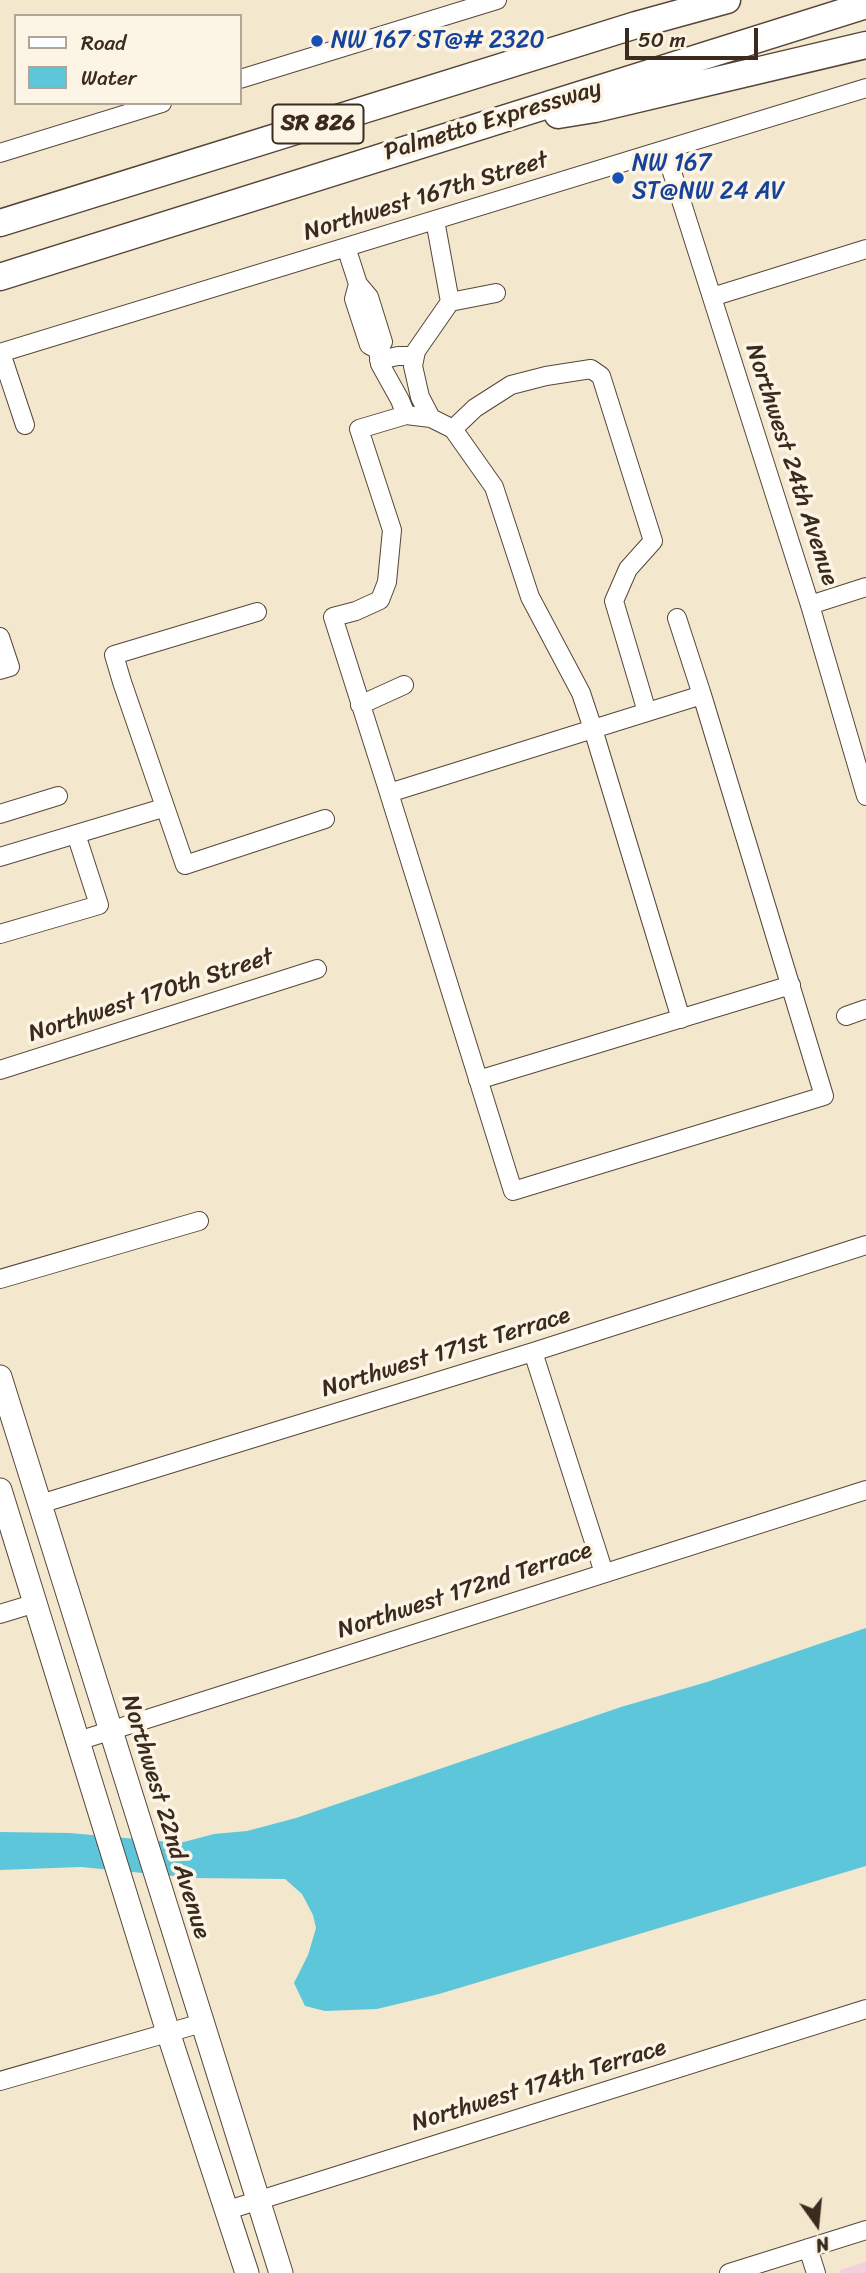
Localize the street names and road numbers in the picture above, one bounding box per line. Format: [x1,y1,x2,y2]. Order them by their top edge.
street label: Palmetto Expressway [381,74,605,168]
road number: SR 826 [272,105,364,144]
street label: Northwest 167th Street [300,146,552,248]
street label: Northwest 24th Avenue [738,341,844,589]
street label: Northwest 170th Street [25,943,277,1049]
street label: Northwest 171st Terrace [318,1301,574,1405]
street label: Northwest 172nd Terrace [334,1536,596,1646]
street label: Northwest 22nd Avenue [114,1691,216,1943]
street label: Northwest 174th Terrace [408,2034,670,2138]

